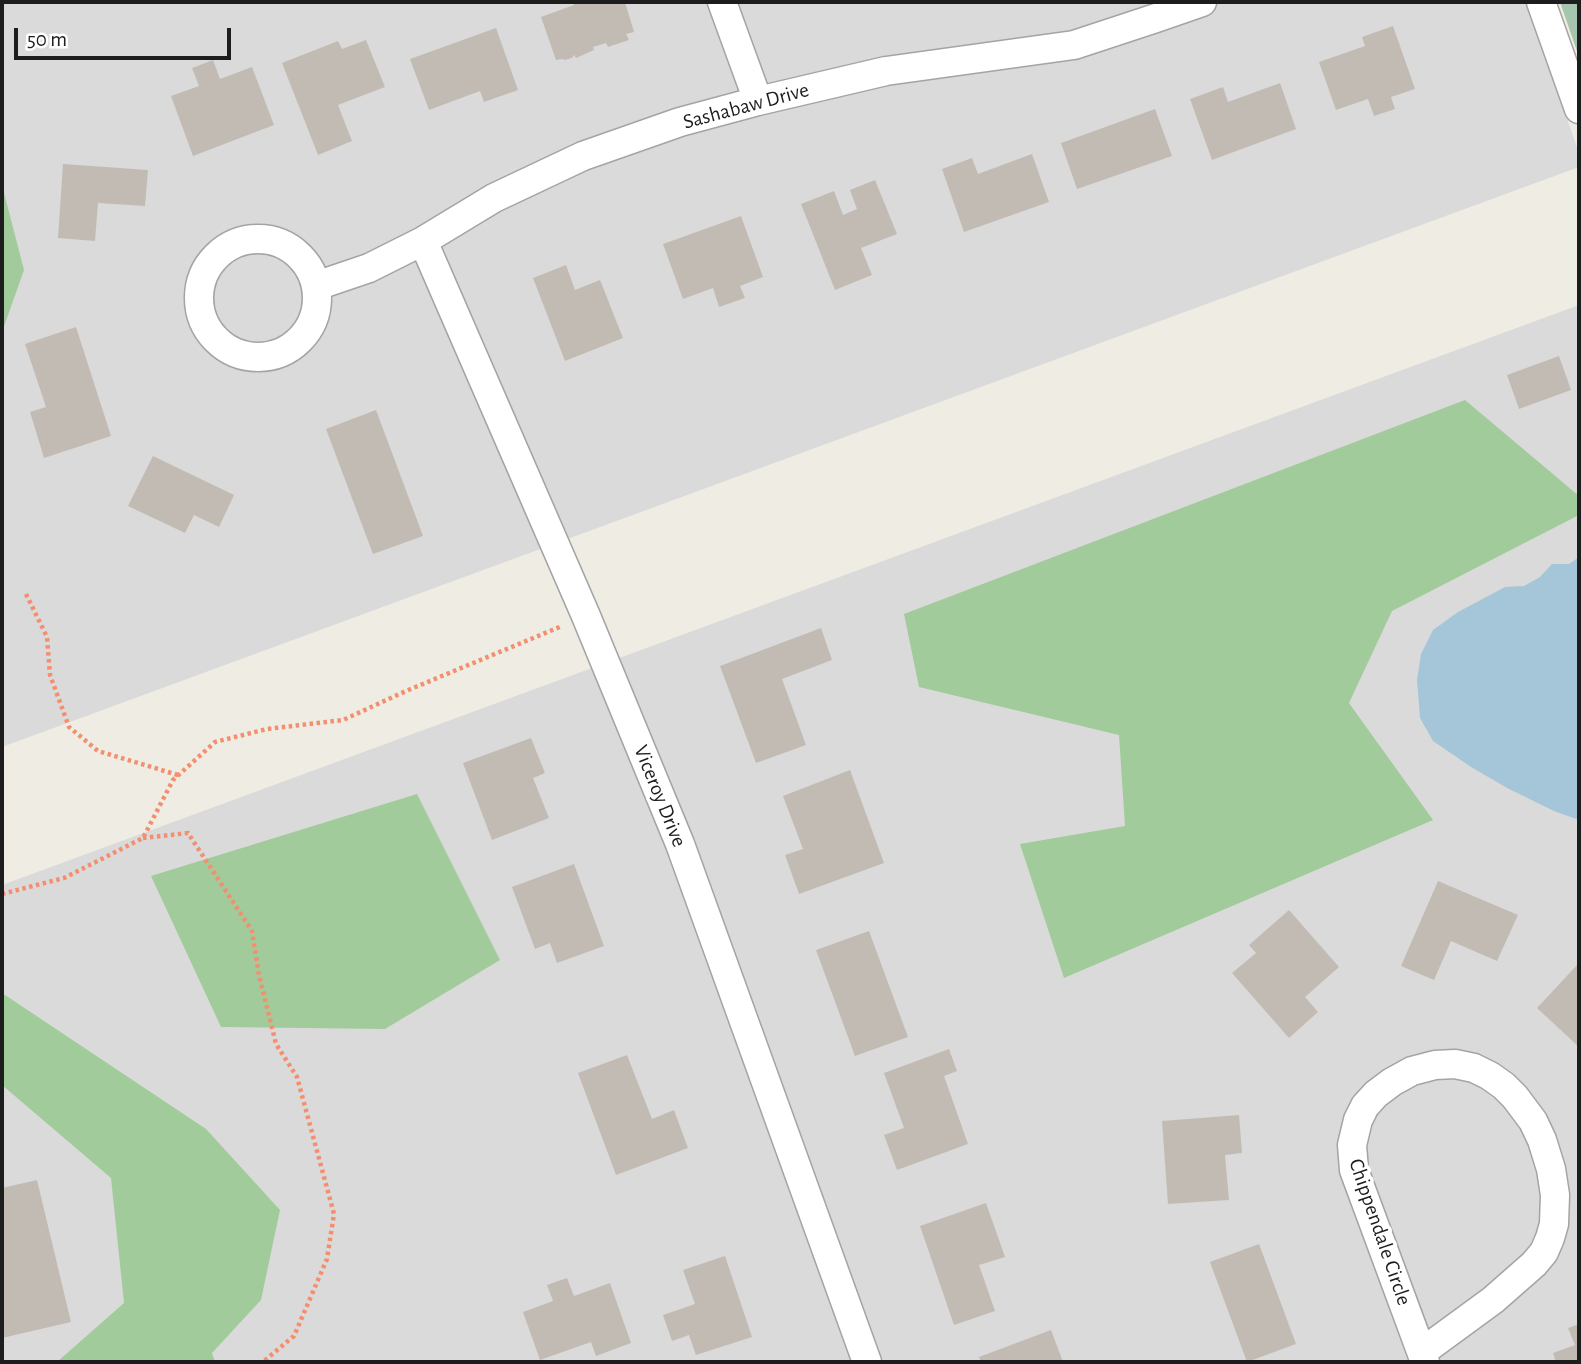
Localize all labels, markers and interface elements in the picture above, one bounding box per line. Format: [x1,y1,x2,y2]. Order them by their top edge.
scale bar [18,14,234,58]
text: 50 m [27,29,67,50]
street label: Sashabaw Drive [680,77,812,135]
street label: Viceroy Drive [628,741,692,851]
street label: Chippendale Circle [1343,1155,1417,1309]

